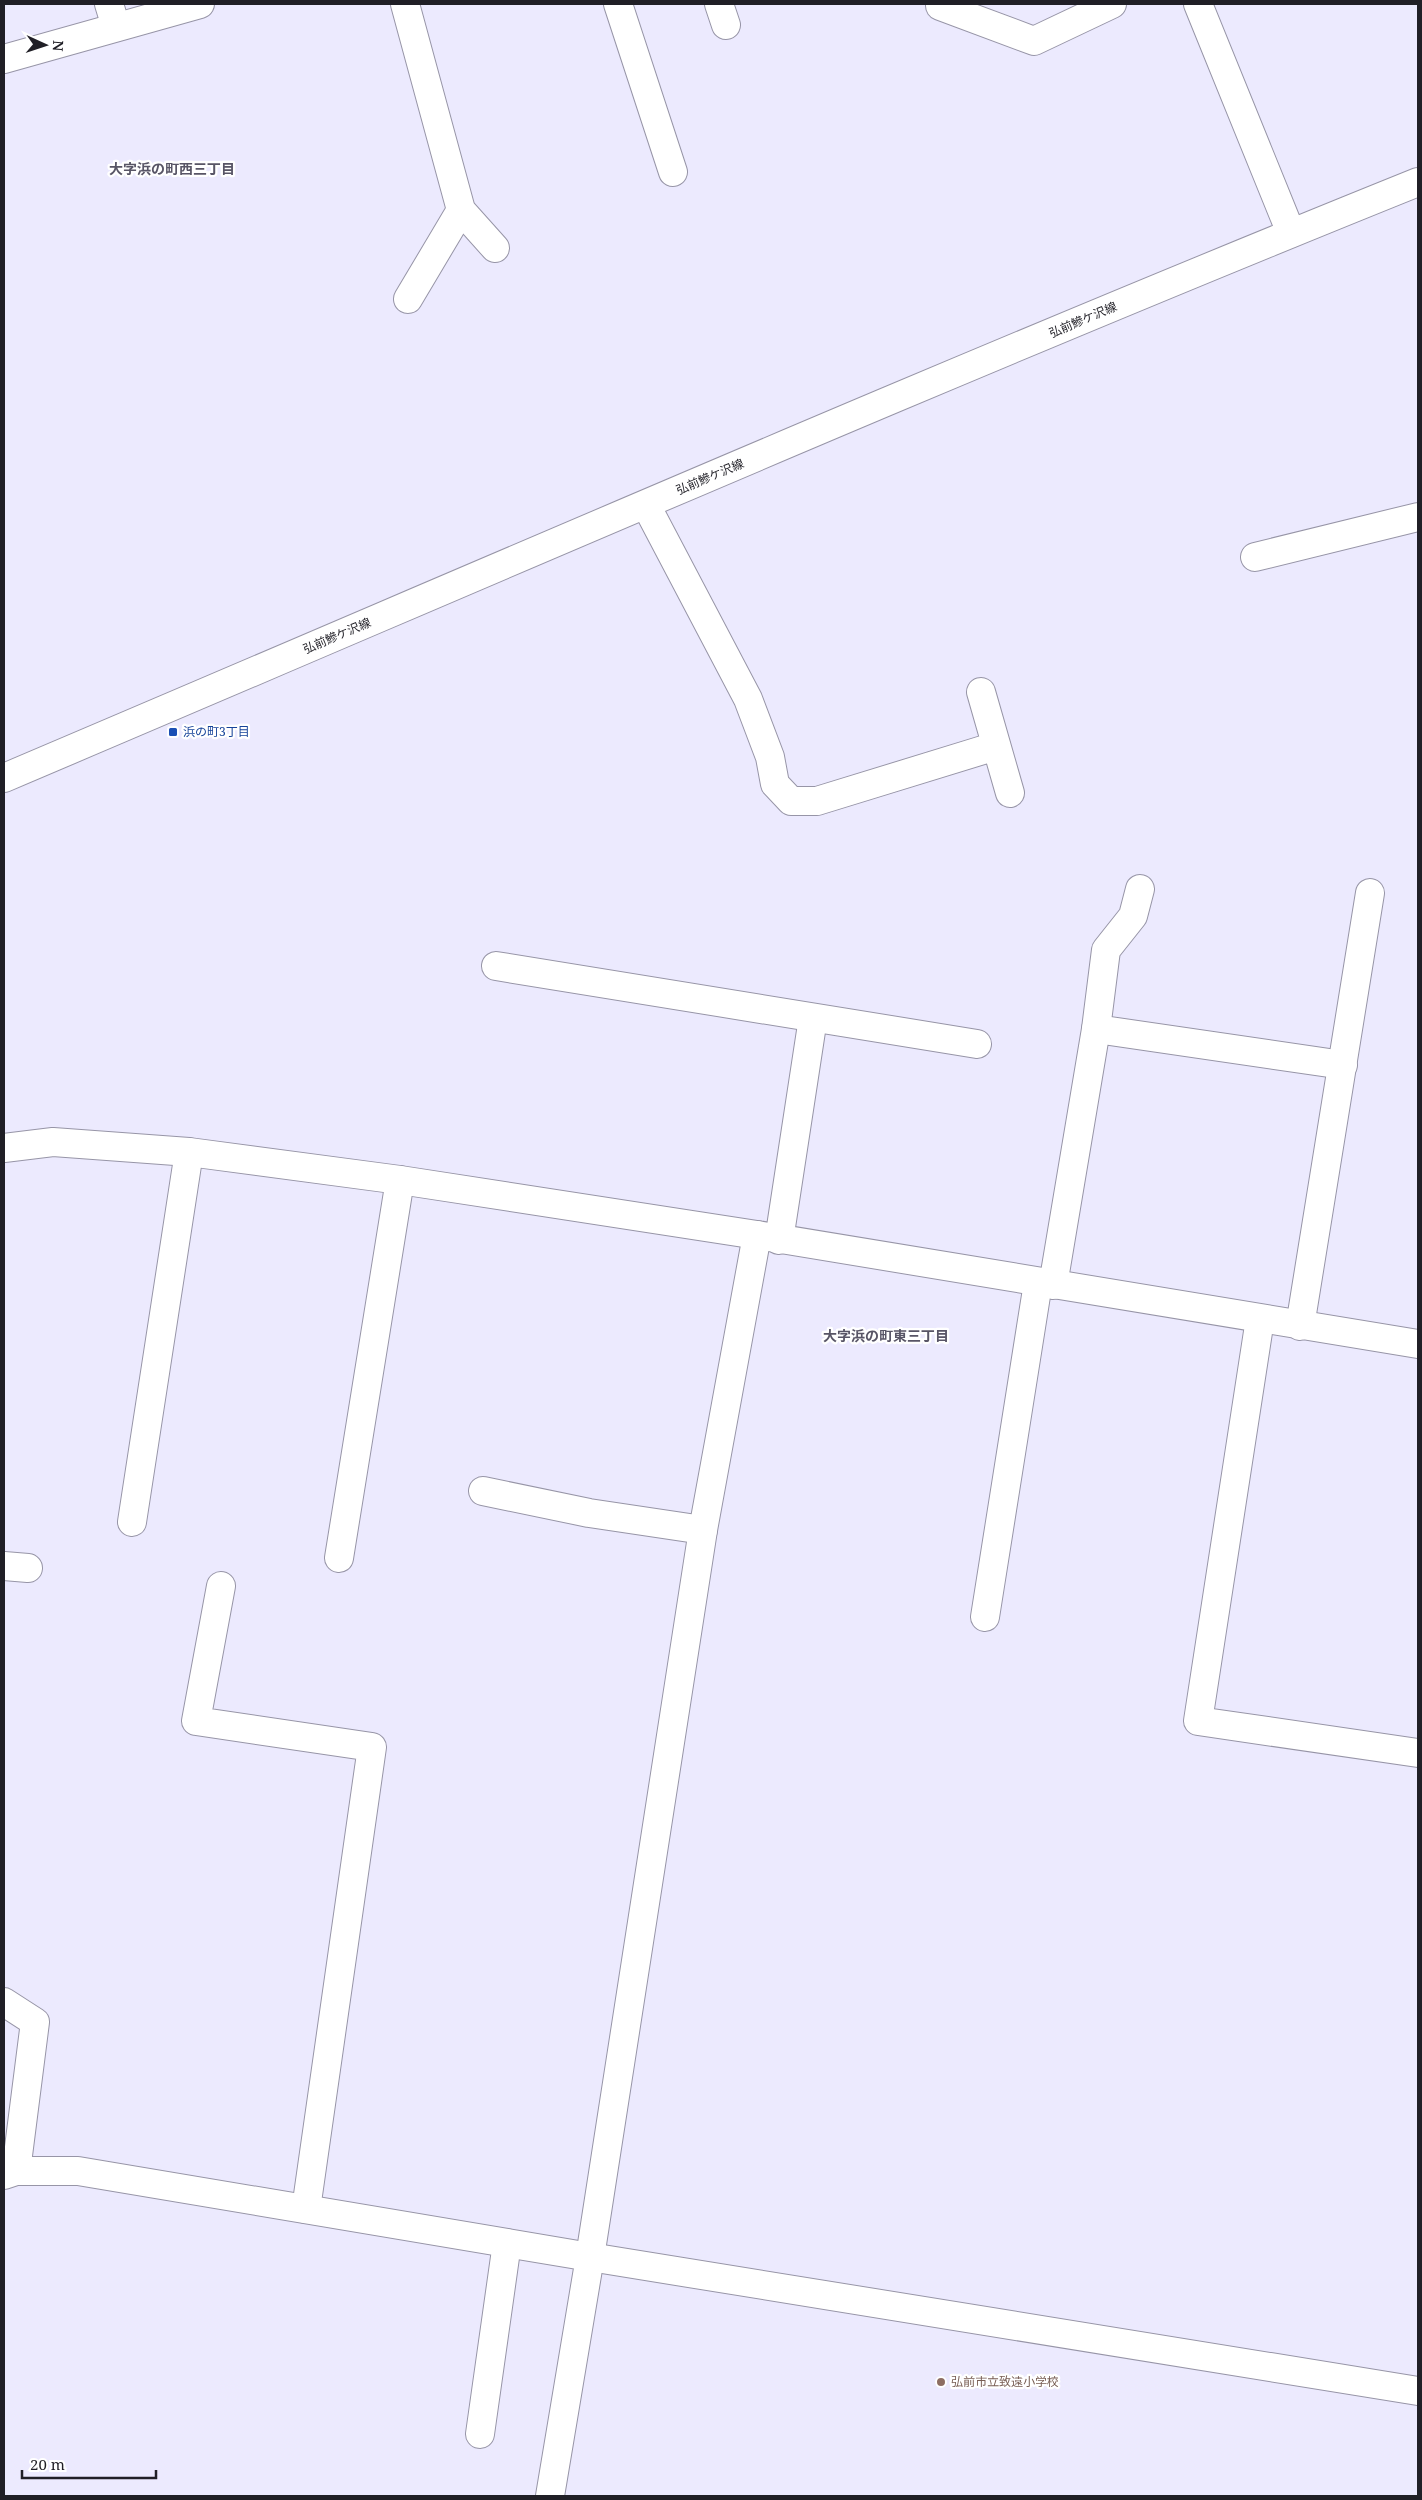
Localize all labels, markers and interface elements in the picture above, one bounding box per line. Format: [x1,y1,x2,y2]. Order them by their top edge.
north arrow [20,20,70,70]
text: N [49,40,68,52]
district label: 大字浜の町西三丁目 [109,159,235,178]
street label: 弘前鰺ケ沢線 [1046,298,1119,341]
street label: 弘前鰺ケ沢線 [673,455,746,498]
street label: 弘前鰺ケ沢線 [300,614,373,657]
place label: 浜の町3丁目 [183,723,250,740]
marker: 浜の町3丁目 [167,726,179,738]
district label: 大字浜の町東三丁目 [823,1326,949,1345]
place label: 弘前市立致遠小学校 [951,2373,1059,2390]
marker: 弘前市立致遠小学校 [935,2376,947,2388]
scale bar [22,2448,156,2480]
text: 20 m [30,2454,65,2474]

